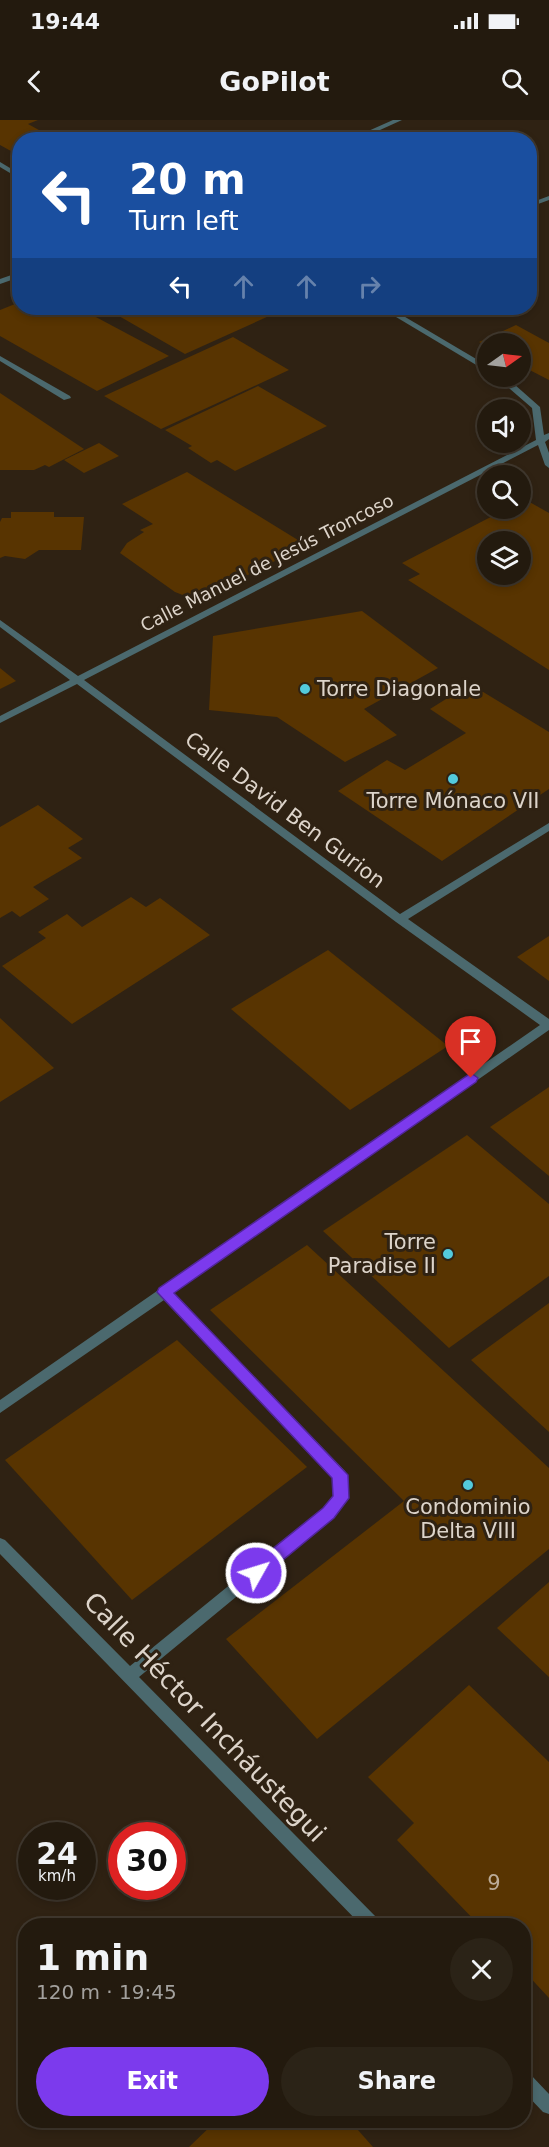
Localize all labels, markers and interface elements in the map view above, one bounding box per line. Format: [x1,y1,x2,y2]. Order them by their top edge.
text: 19:44 [30,9,100,34]
icon: back [18,65,51,98]
icon: search [498,65,531,98]
text: GoPilot [219,66,330,97]
text: 20 m [129,155,246,204]
icon: left [30,156,108,234]
text: Turn left [129,205,239,236]
icon: left [164,270,197,303]
icon: ahead [227,270,260,303]
icon: ahead [290,270,323,303]
icon: right [353,270,386,303]
north arrow [477,333,531,387]
map controls [477,333,531,585]
button: sound [477,399,531,453]
button: search [477,465,531,519]
street label: Calle Manuel de Jesús Troncoso [137,489,397,636]
button: layers [477,531,531,585]
place label: Torre Diagonale [316,677,481,701]
marker: Torre Diagonale [298,682,312,696]
street label: Calle David Ben Gurion [180,727,390,893]
marker: Torre Mónaco VII [446,772,460,786]
place label: Torre Mónaco VII [365,789,540,813]
pin [445,1016,496,1078]
icon: arrive [454,1025,487,1058]
place label: Torre Paradise II [328,1230,436,1278]
marker: Torre Paradise II [441,1247,455,1261]
marker: Condominio Delta VIII [461,1478,475,1492]
place label: Condominio Delta VIII [405,1495,531,1543]
position arrow [224,1541,288,1605]
street label: Calle Héctor Incháustegui [78,1586,332,1848]
speed limit sign: 30 [108,1822,186,1900]
text: 24 [36,1836,78,1871]
text: km/h [38,1867,76,1885]
house number: 9 [487,1871,501,1895]
text: 1 min [36,1937,149,1978]
button: close [450,1938,513,2001]
text: 120 m · 19:45 [36,1980,177,2004]
button: Exit [36,2047,269,2116]
button: Share [281,2047,513,2116]

